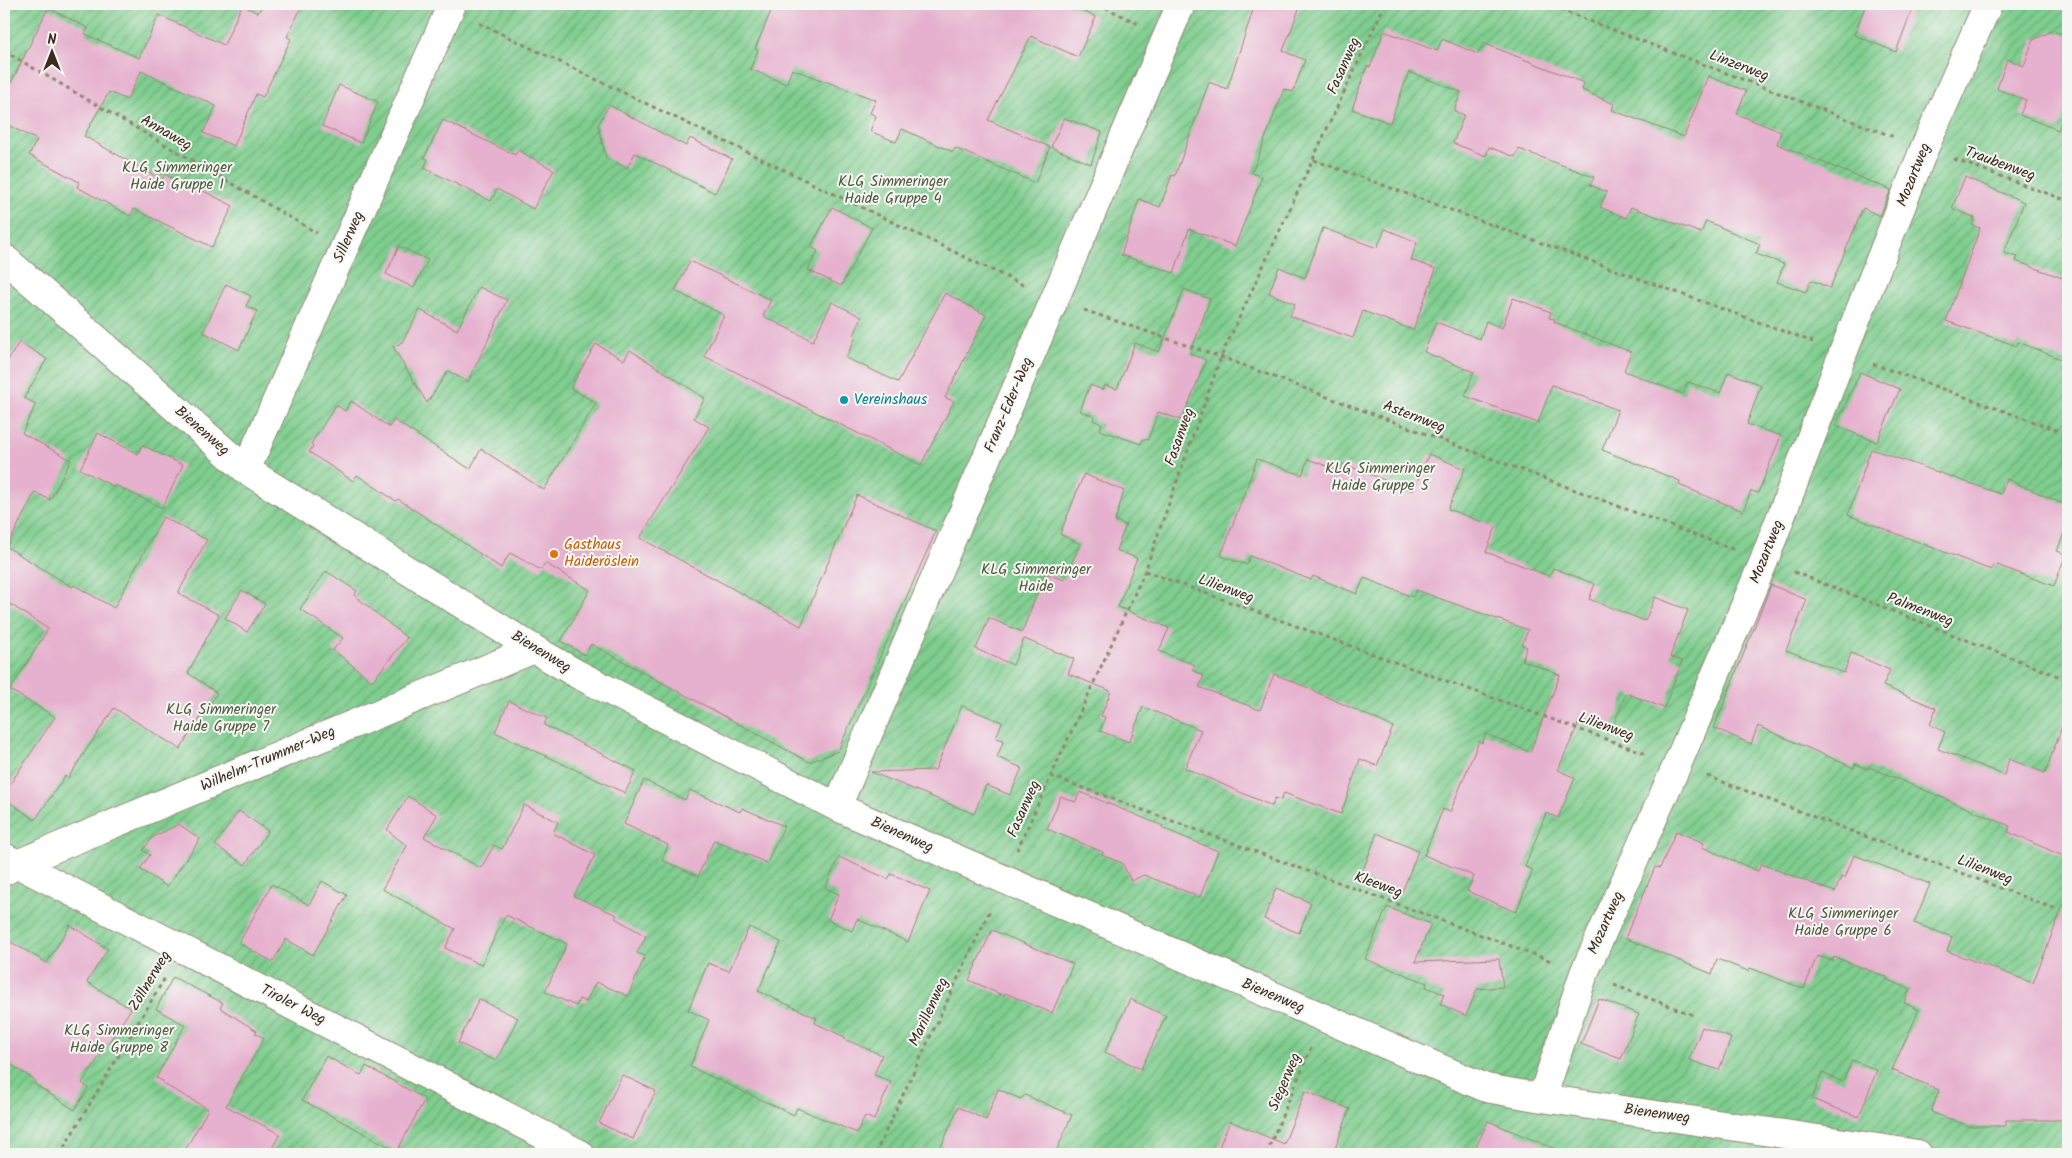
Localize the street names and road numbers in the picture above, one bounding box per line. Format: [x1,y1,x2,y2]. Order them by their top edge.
street label: Fasanweg [1321,34,1367,98]
street label: Linzerweg [1706,44,1772,88]
street label: Annaweg [136,109,196,157]
street label: Mozartweg [1890,139,1938,211]
street label: Traubenweg [1961,140,2039,188]
street label: Sillerweg [327,207,371,267]
street label: Franz-Eder-Weg [978,353,1040,457]
street label: Asternweg [1379,394,1449,440]
street label: Bienenweg [169,400,235,462]
street label: Fasanweg [1158,405,1202,469]
street label: Mozartweg [1743,516,1791,588]
street label: Lilienweg [1195,568,1257,610]
street label: Palmenweg [1883,586,1957,634]
street label: Bienenweg [506,625,576,679]
street label: Lilienweg [1575,706,1637,748]
street label: Wilhelm-Trummer-Weg [197,720,339,798]
street label: Fasanweg [1001,777,1047,841]
street label: Bienenweg [867,810,937,860]
street label: Lilienweg [1954,848,2016,892]
street label: Kleeweg [1350,865,1406,905]
street label: Mozartweg [1581,888,1631,958]
street label: Zöllnerweg [122,946,178,1016]
street label: Bienenweg [1238,972,1308,1020]
street label: Marillenweg [903,974,955,1050]
street label: Tiroler Weg [256,978,330,1032]
street label: Siegerweg [1262,1049,1308,1115]
street label: Bienenweg [1622,1097,1692,1131]

